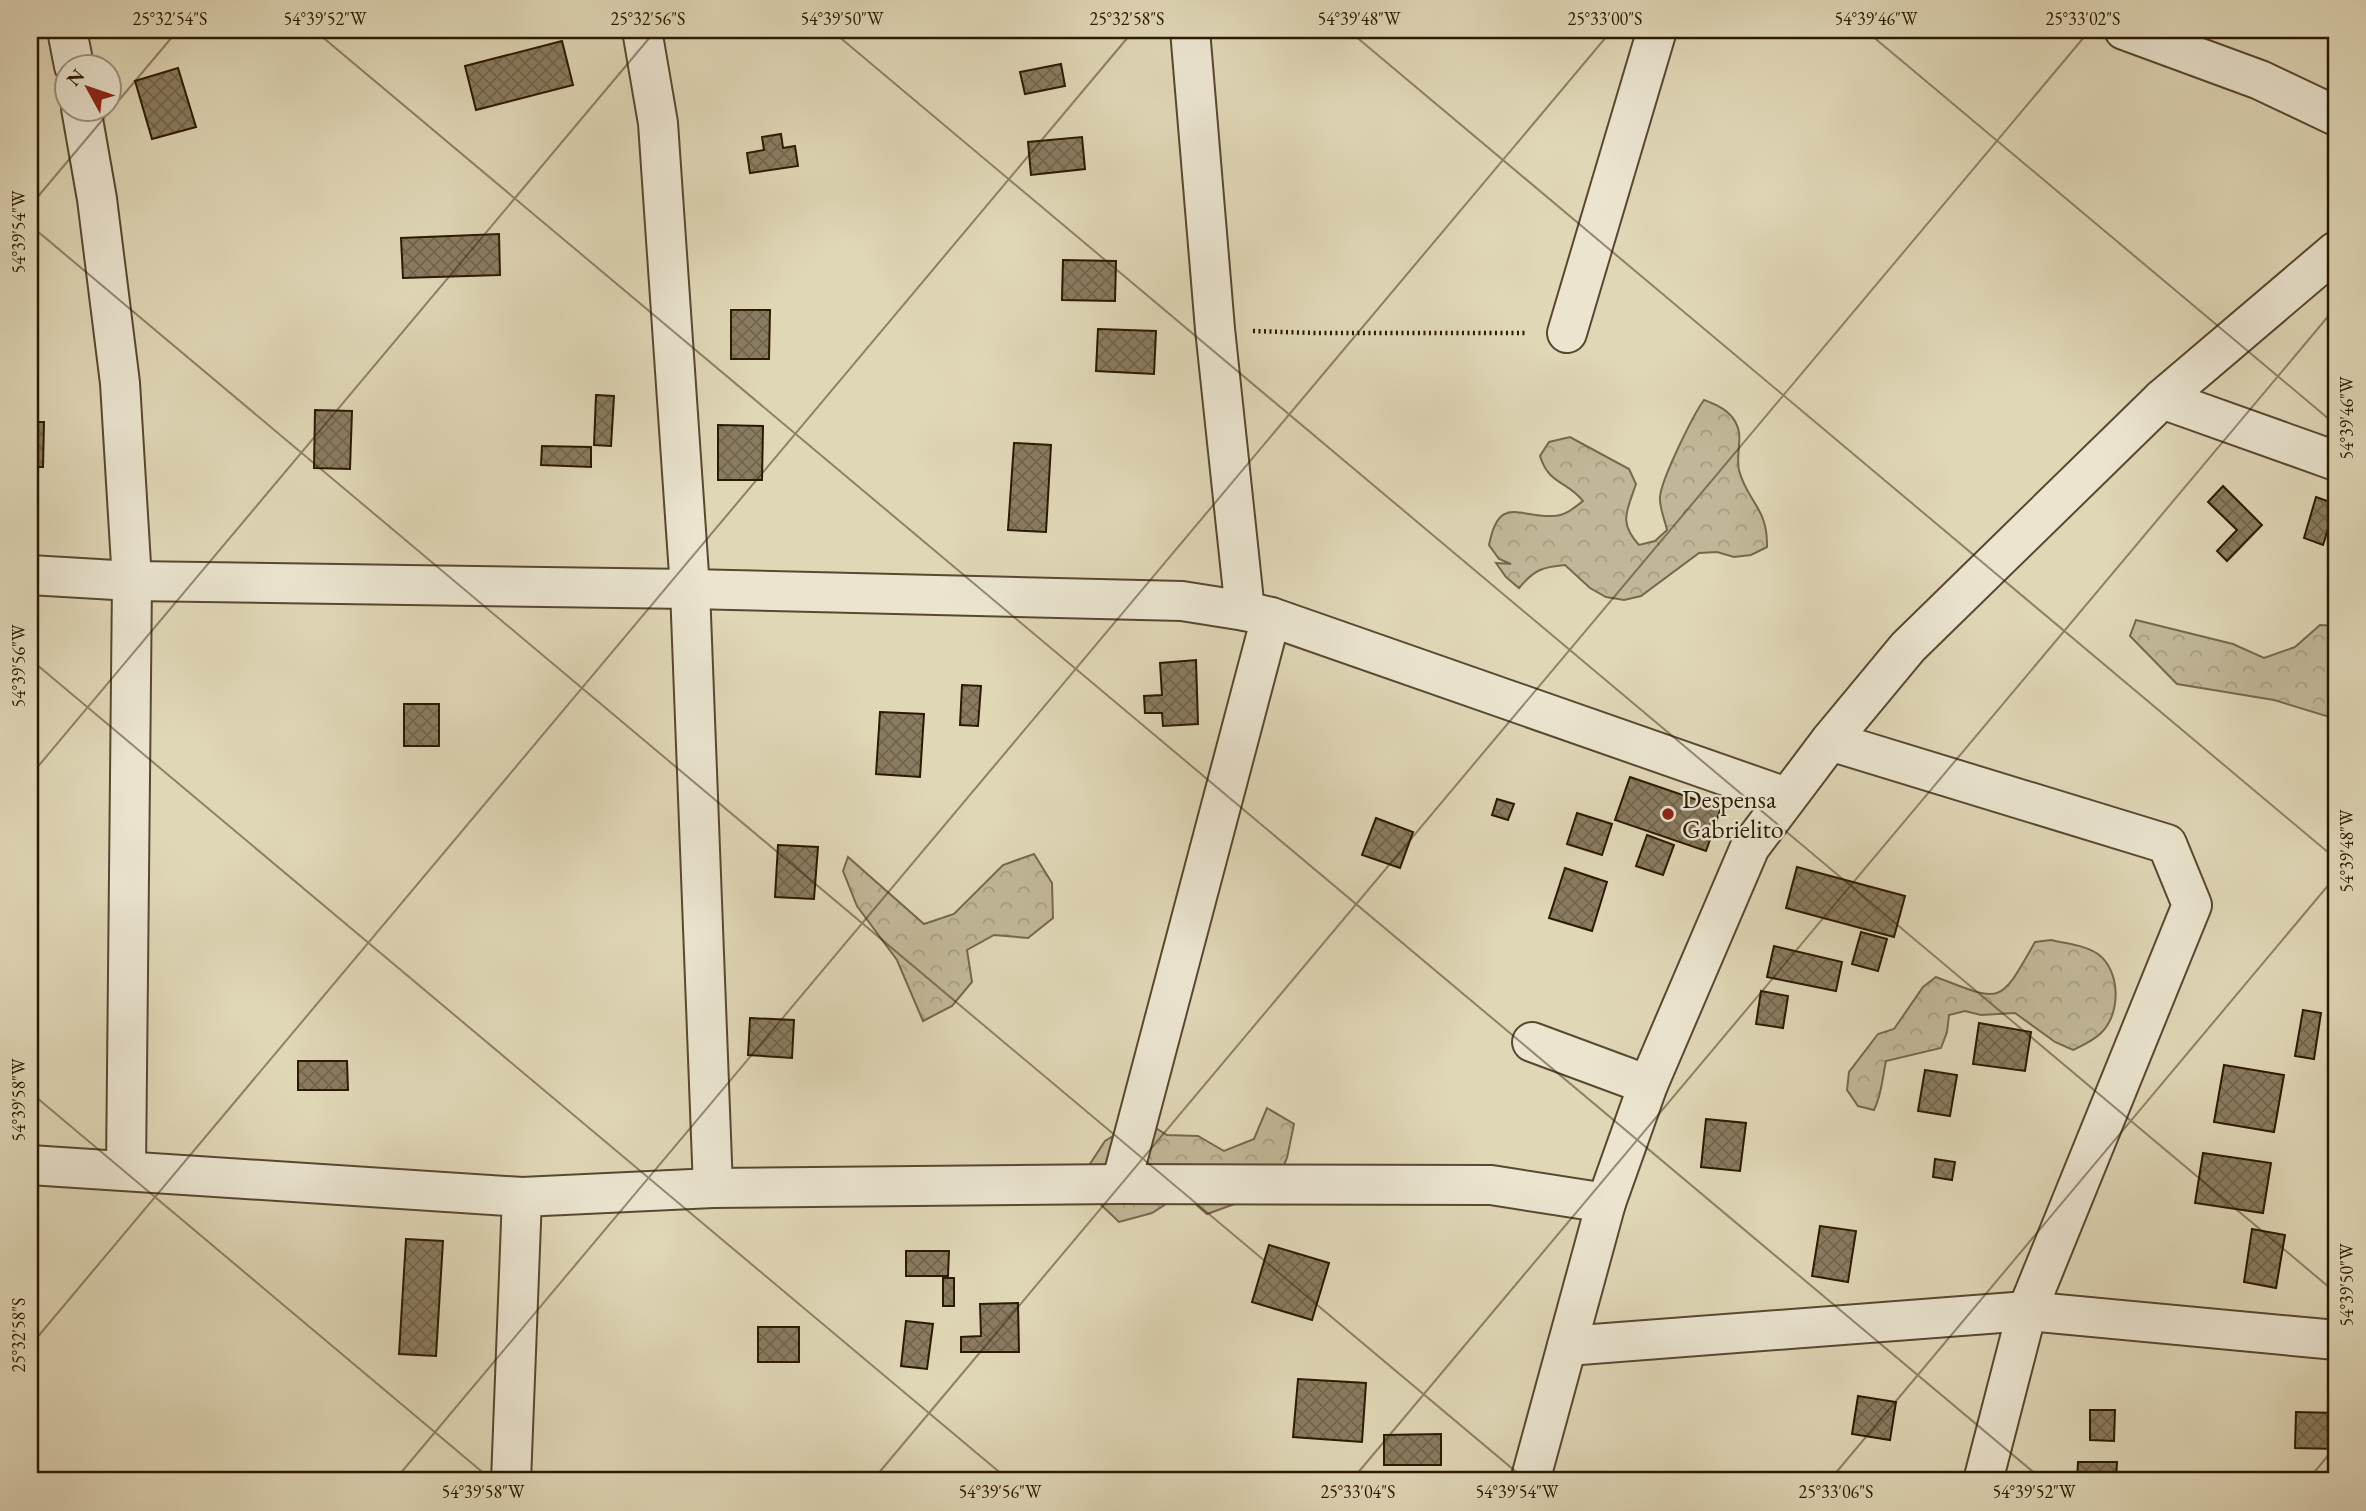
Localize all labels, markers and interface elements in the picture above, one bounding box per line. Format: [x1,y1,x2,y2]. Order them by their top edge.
text: 25°32'54"S [133,7,207,30]
text: 54°39'52"W [283,7,367,30]
text: 25°32'56"S [611,7,685,30]
text: 54°39'50"W [800,7,884,30]
text: 25°32'58"S [1090,7,1164,30]
text: 54°39'48"W [1317,7,1401,30]
text: 25°33'00"S [1568,7,1642,30]
text: 54°39'46"W [1834,7,1918,30]
text: 25°33'02"S [2046,7,2120,30]
north arrow [52,52,122,122]
text: N [61,63,90,91]
text: 54°39'54"W [7,190,30,274]
text: 54°39'46"W [2335,376,2358,460]
text: 54°39'56"W [7,624,30,708]
place label: Despensa Gabrielito [1682,782,1784,846]
marker: Despensa Gabrielito [1660,806,1676,822]
text: 54°39'48"W [2335,809,2358,893]
text: 54°39'58"W [7,1058,30,1142]
text: 54°39'50"W [2335,1243,2358,1327]
text: 25°32'58"S [7,1298,30,1372]
text: 54°39'58"W [441,1480,525,1503]
text: 54°39'56"W [958,1480,1042,1503]
text: 25°33'04"S [1321,1480,1395,1503]
text: 54°39'54"W [1475,1480,1559,1503]
text: 25°33'06"S [1799,1480,1873,1503]
text: 54°39'52"W [1992,1480,2076,1503]

